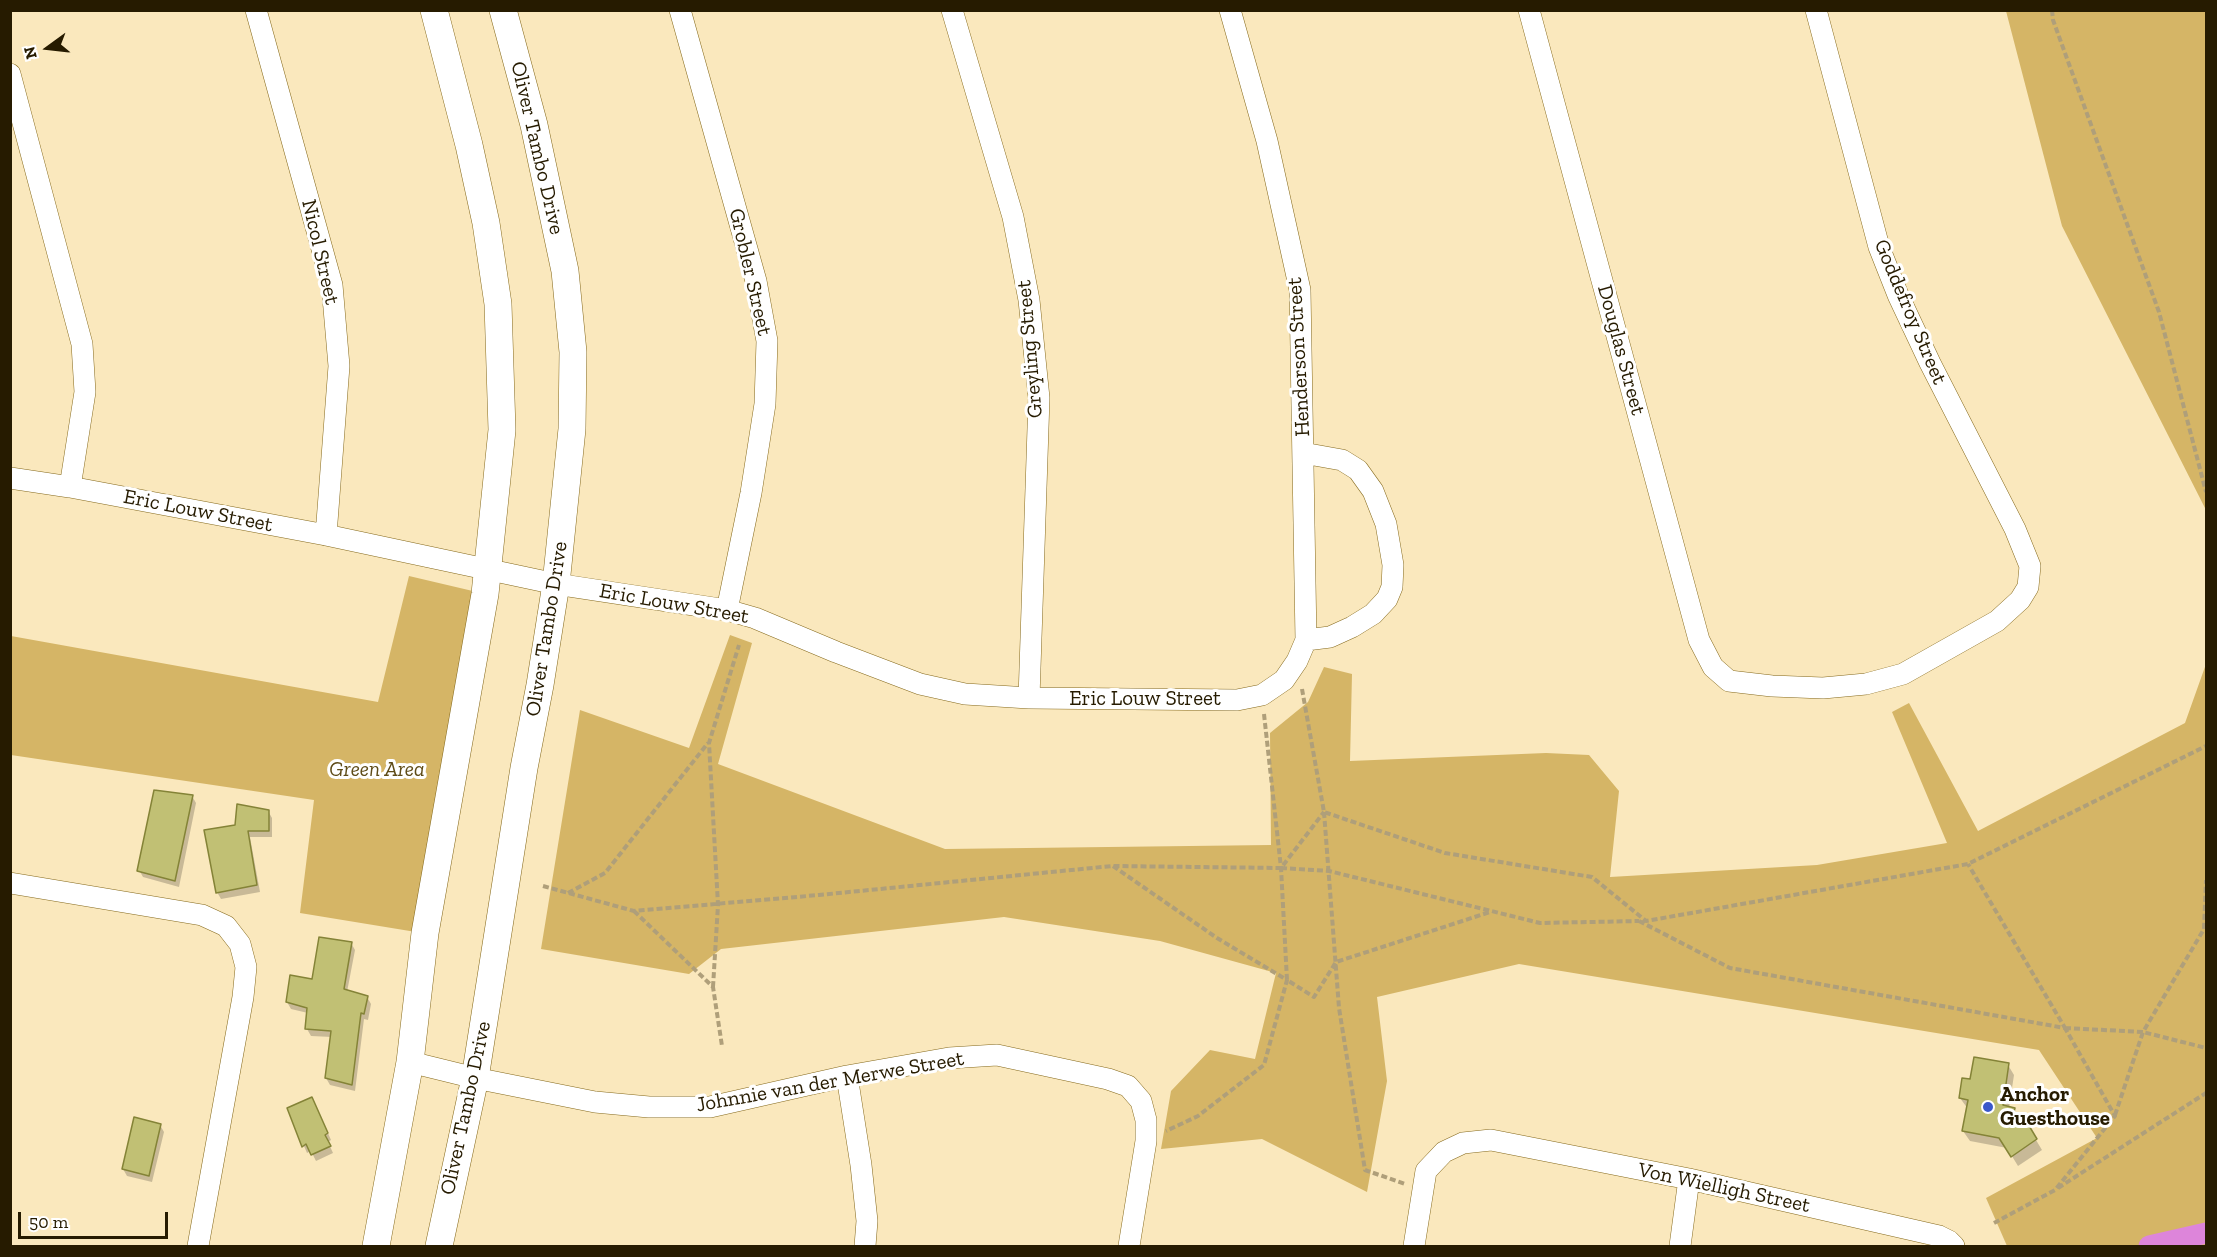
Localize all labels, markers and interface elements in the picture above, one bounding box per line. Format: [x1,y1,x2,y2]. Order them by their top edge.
north arrow [18,18,78,78]
text: N [19,44,41,61]
street label: Oliver Tambo Drive [505,59,569,237]
street label: Nicol Street [296,197,344,307]
street label: Grobler Street [723,206,777,338]
street label: Goddefroy Street [1868,236,1952,388]
street label: Henderson Street [1282,277,1316,437]
street label: Greyling Street [1011,279,1049,419]
street label: Douglas Street [1592,282,1650,418]
street label: Eric Louw Street [121,484,275,538]
street label: Oliver Tambo Drive [521,540,573,718]
street label: Eric Louw Street [597,578,751,630]
street label: Eric Louw Street [1069,686,1221,712]
park label: Green Area [329,757,425,783]
street label: Oliver Tambo Drive [435,1019,497,1197]
street label: Johnnie van der Merwe Street [694,1046,966,1118]
place label: Anchor Guesthouse [2000,1082,2110,1132]
marker: Anchor Guesthouse [1981,1100,1995,1114]
street label: Von Wielligh Street [1636,1157,1812,1219]
scale bar [21,1200,171,1238]
text: 50 m [29,1211,68,1233]

